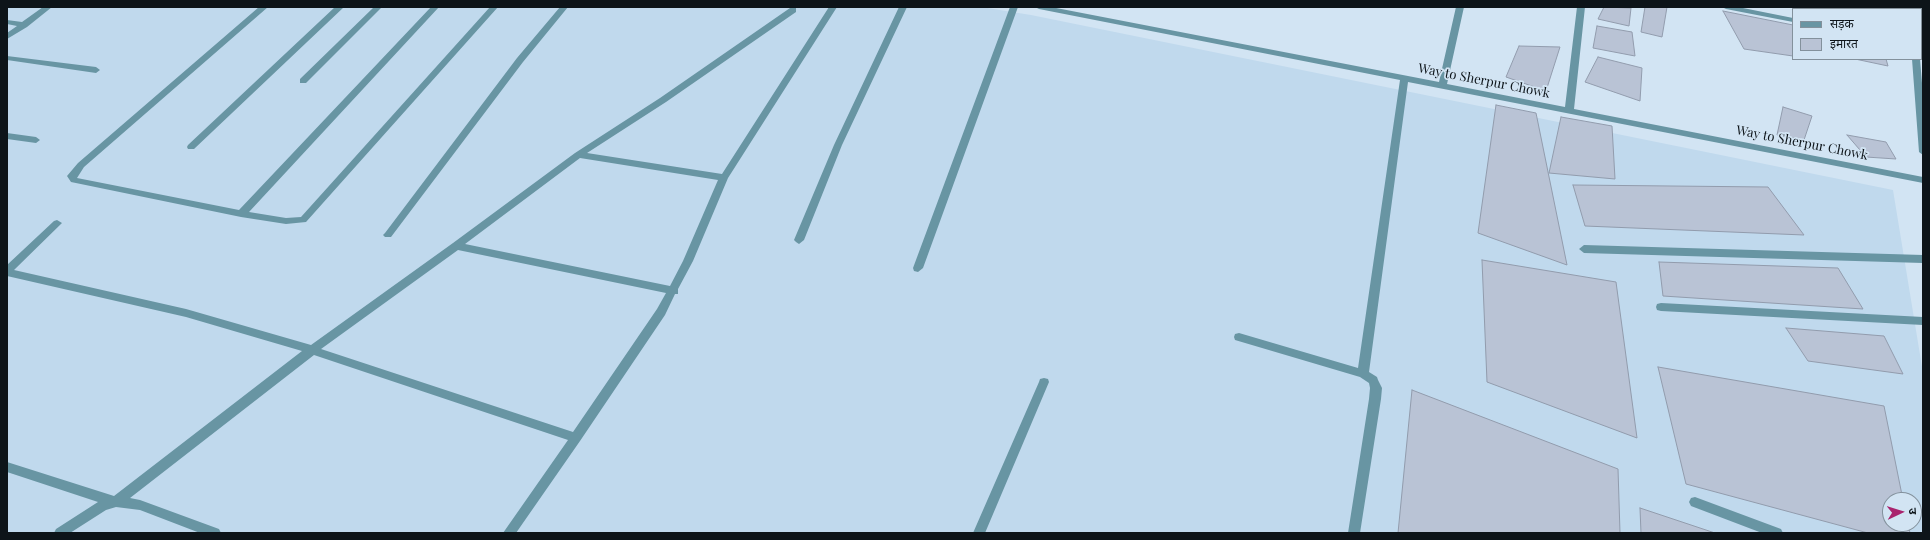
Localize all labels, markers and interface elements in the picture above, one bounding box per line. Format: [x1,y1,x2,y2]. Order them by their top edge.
legend [1792,8,1922,60]
text: सड़क [1830,15,1854,31]
text: इमारत [1830,35,1858,51]
street label: Way to Sherpur Chowk [1417,61,1551,101]
street label: Way to Sherpur Chowk [1735,123,1869,163]
north arrow [1882,492,1922,532]
text: उ [1906,507,1921,515]

